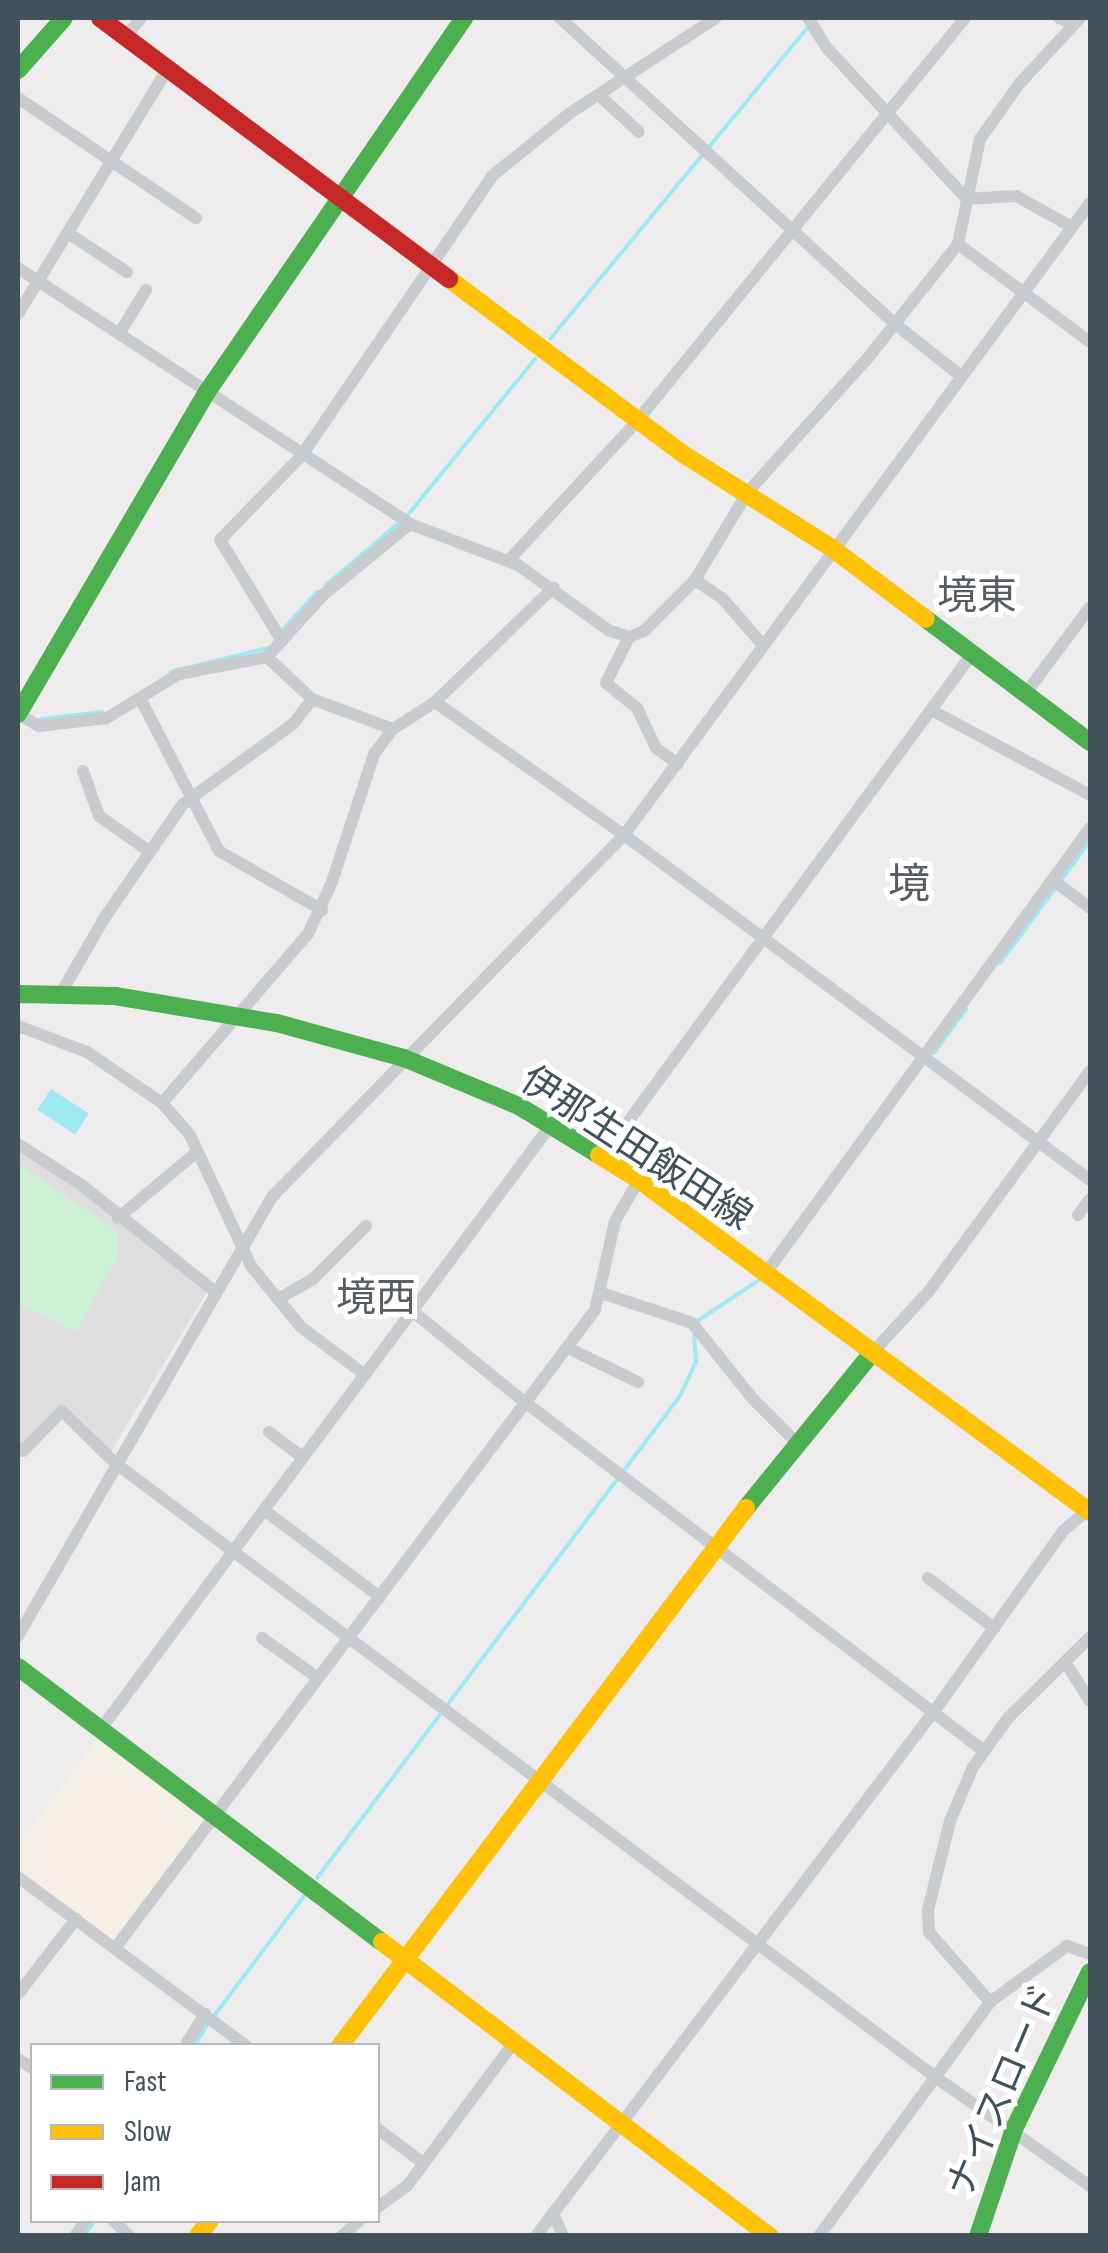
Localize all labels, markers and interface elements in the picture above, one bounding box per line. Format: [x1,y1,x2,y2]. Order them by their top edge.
district label: 境東 [937,573,1017,621]
district label: 境 [888,861,930,911]
street label: 伊那生田飯田線 [512,1057,760,1241]
district label: 境西 [336,1275,416,1323]
street label: ナイスロード [937,1977,1069,2205]
legend [30,2043,380,2223]
text: Fast [124,2064,166,2100]
text: Slow [124,2114,172,2150]
text: Jam [124,2164,161,2200]

